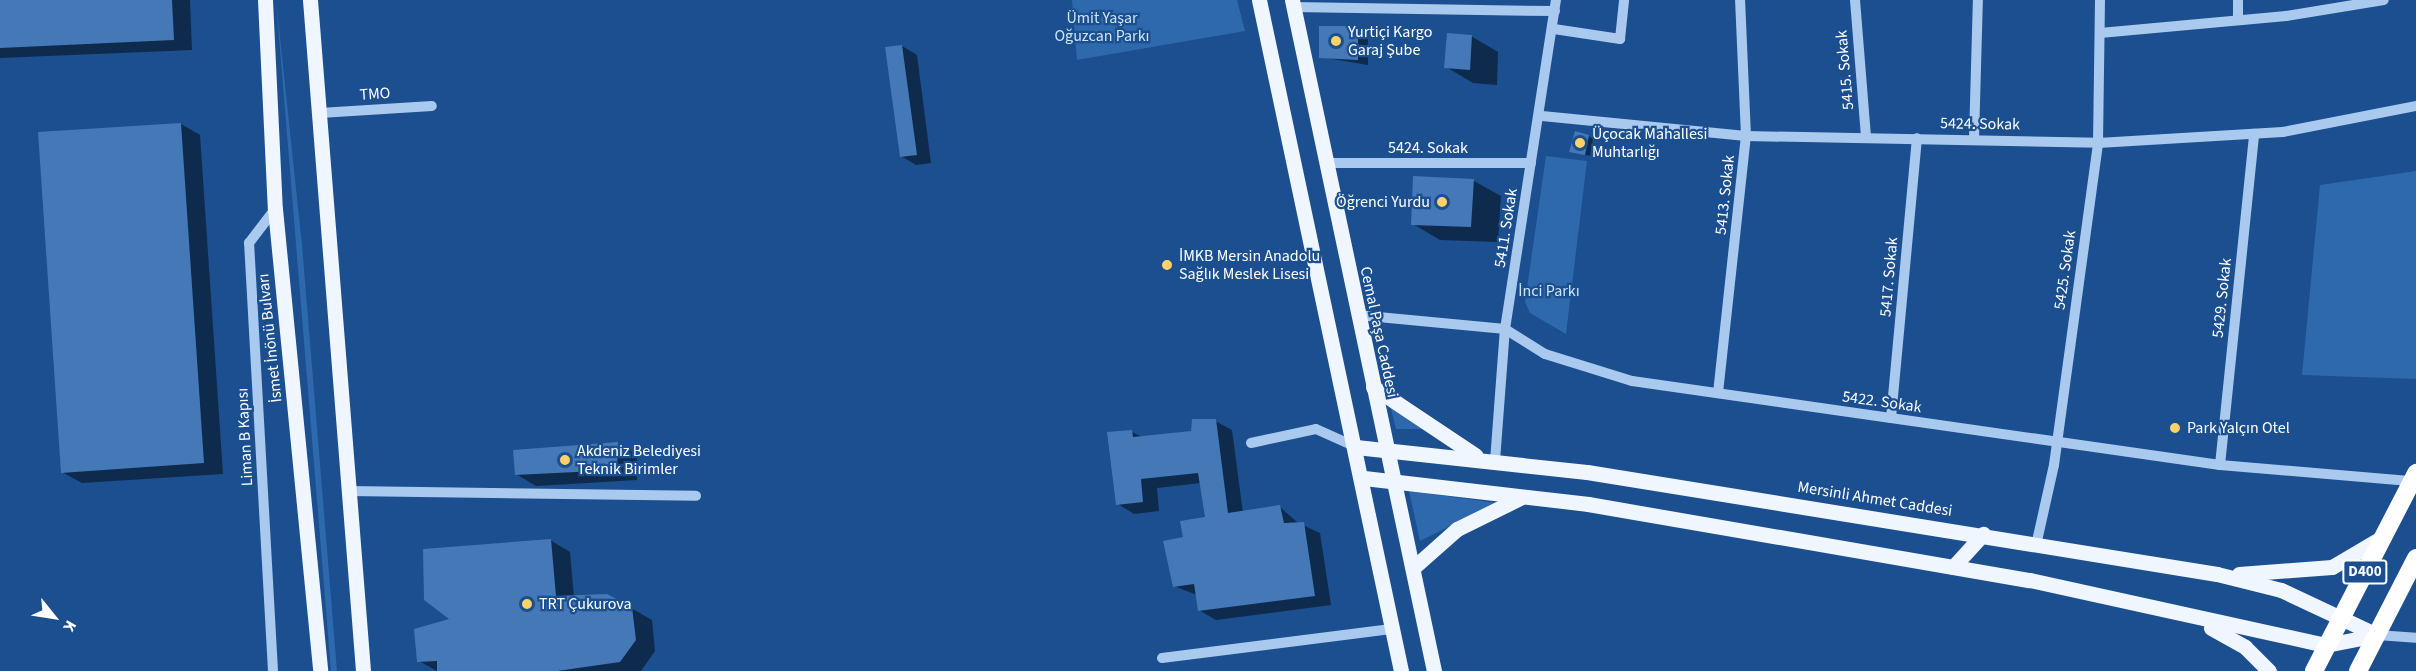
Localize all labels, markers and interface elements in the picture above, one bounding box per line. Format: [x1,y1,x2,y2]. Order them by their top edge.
park label: Ümit Yaşar Oğuzcan Parkı [1054,8,1150,46]
place label: Yurtiçi Kargo Garaj Şube [1348,22,1432,60]
street label: 5415. Sokak [1832,29,1858,111]
marker: Yurtiçi Kargo Garaj Şube [1329,34,1343,48]
street label: TMO [359,83,391,105]
street label: 5424. Sokak [1940,114,2020,134]
place label: Üçocak Mahallesi Muhtarlığı [1592,124,1707,162]
marker: Üçocak Mahallesi Muhtarlığı [1573,136,1587,150]
street label: 5424. Sokak [1388,138,1468,158]
street label: 5413. Sokak [1711,154,1739,236]
street label: 5411. Sokak [1490,187,1522,269]
place label: Öğrenci Yurdu [1336,192,1430,212]
marker: Öğrenci Yurdu [1435,195,1449,209]
street label: 5425. Sokak [2050,229,2080,311]
street label: 5417. Sokak [1876,236,1902,318]
place label: İMKB Mersin Anadolu Sağlık Meslek Lisesi [1179,246,1320,284]
street label: 5429. Sokak [2208,257,2236,339]
marker: İMKB Mersin Anadolu Sağlık Meslek Lisesi [1160,258,1174,272]
street label: Cemal Paşa Caddesi [1356,265,1402,399]
street label: İsmet İnönü Bulvarı [254,272,286,404]
park label: İnci Parkı [1518,281,1580,301]
street label: Liman B Kapısı [233,387,257,487]
street label: 5422. Sokak [1841,387,1923,417]
place label: Park Yalçın Otel [2187,418,2290,438]
marker: Park Yalçın Otel [2168,421,2182,435]
place label: Akdeniz Belediyesi Teknik Birimler [577,441,701,479]
marker: Akdeniz Belediyesi Teknik Birimler [558,453,572,467]
street label: Mersinli Ahmet Caddesi [1796,477,1954,521]
road number: D400 [2341,560,2389,584]
north arrow [24,587,84,647]
place label: TRT Çukurova [539,594,632,614]
marker: TRT Çukurova [520,597,534,611]
text: K [58,616,82,636]

